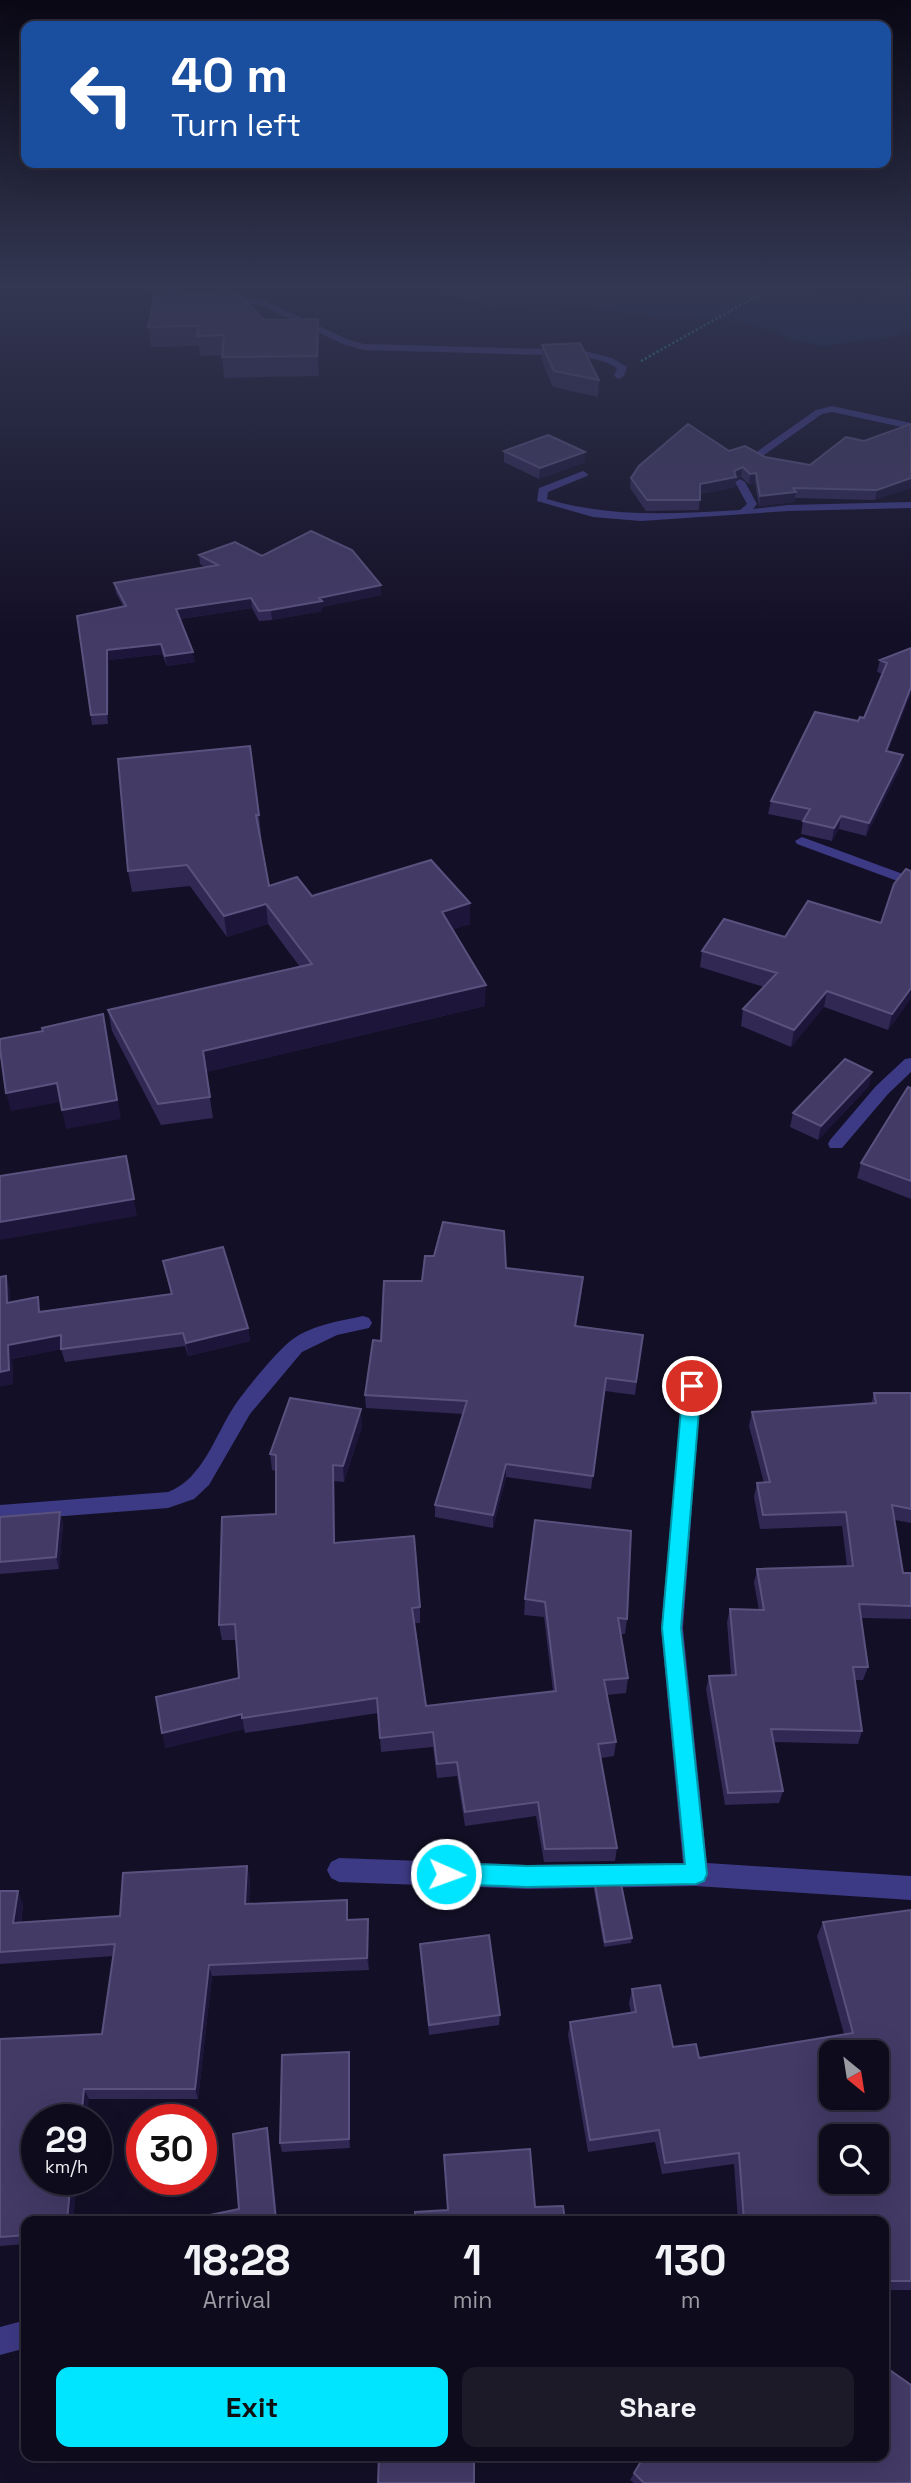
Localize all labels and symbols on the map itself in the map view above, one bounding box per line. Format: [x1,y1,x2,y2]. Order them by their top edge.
pin [662,1356,722,1416]
position arrow [409,1837,483,1911]
north arrow [819,2040,889,2110]
speed limit sign: 30 [126,2104,217,2195]

